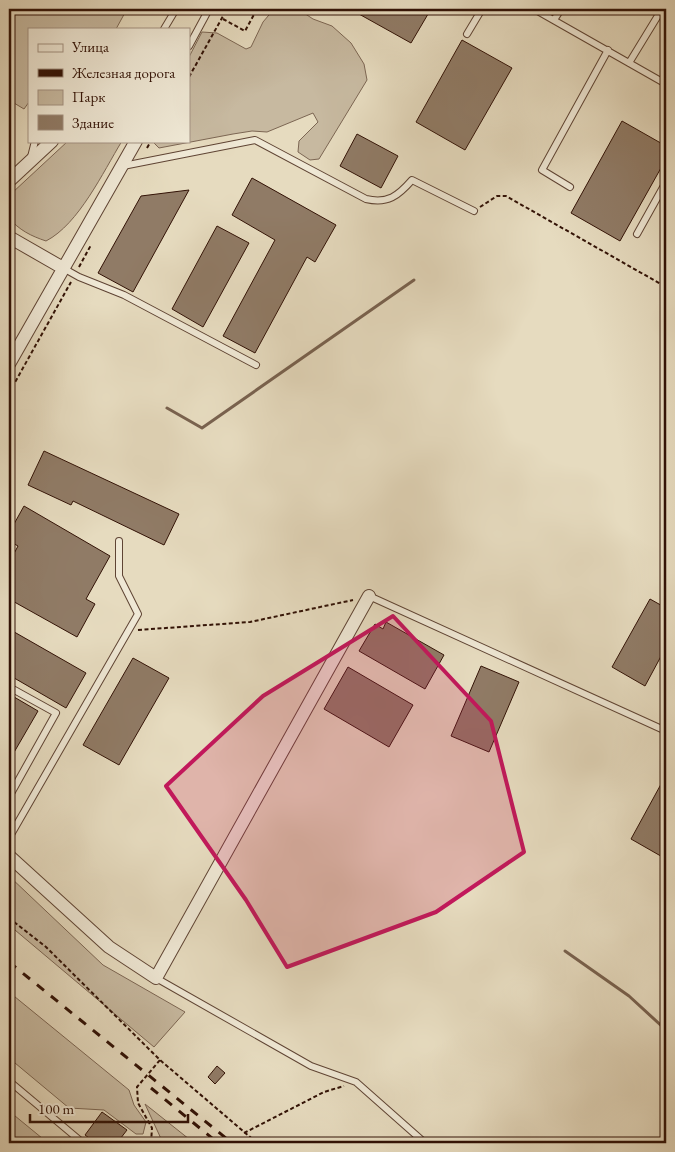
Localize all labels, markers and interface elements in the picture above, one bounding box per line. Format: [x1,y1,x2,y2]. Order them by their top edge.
legend [28,28,190,142]
text: Улица [71,37,109,56]
text: Железная дорога [71,63,175,82]
text: Парк [72,87,105,106]
text: Здание [72,113,114,132]
scale bar [30,1092,188,1124]
text: 100 m [38,1099,75,1118]

